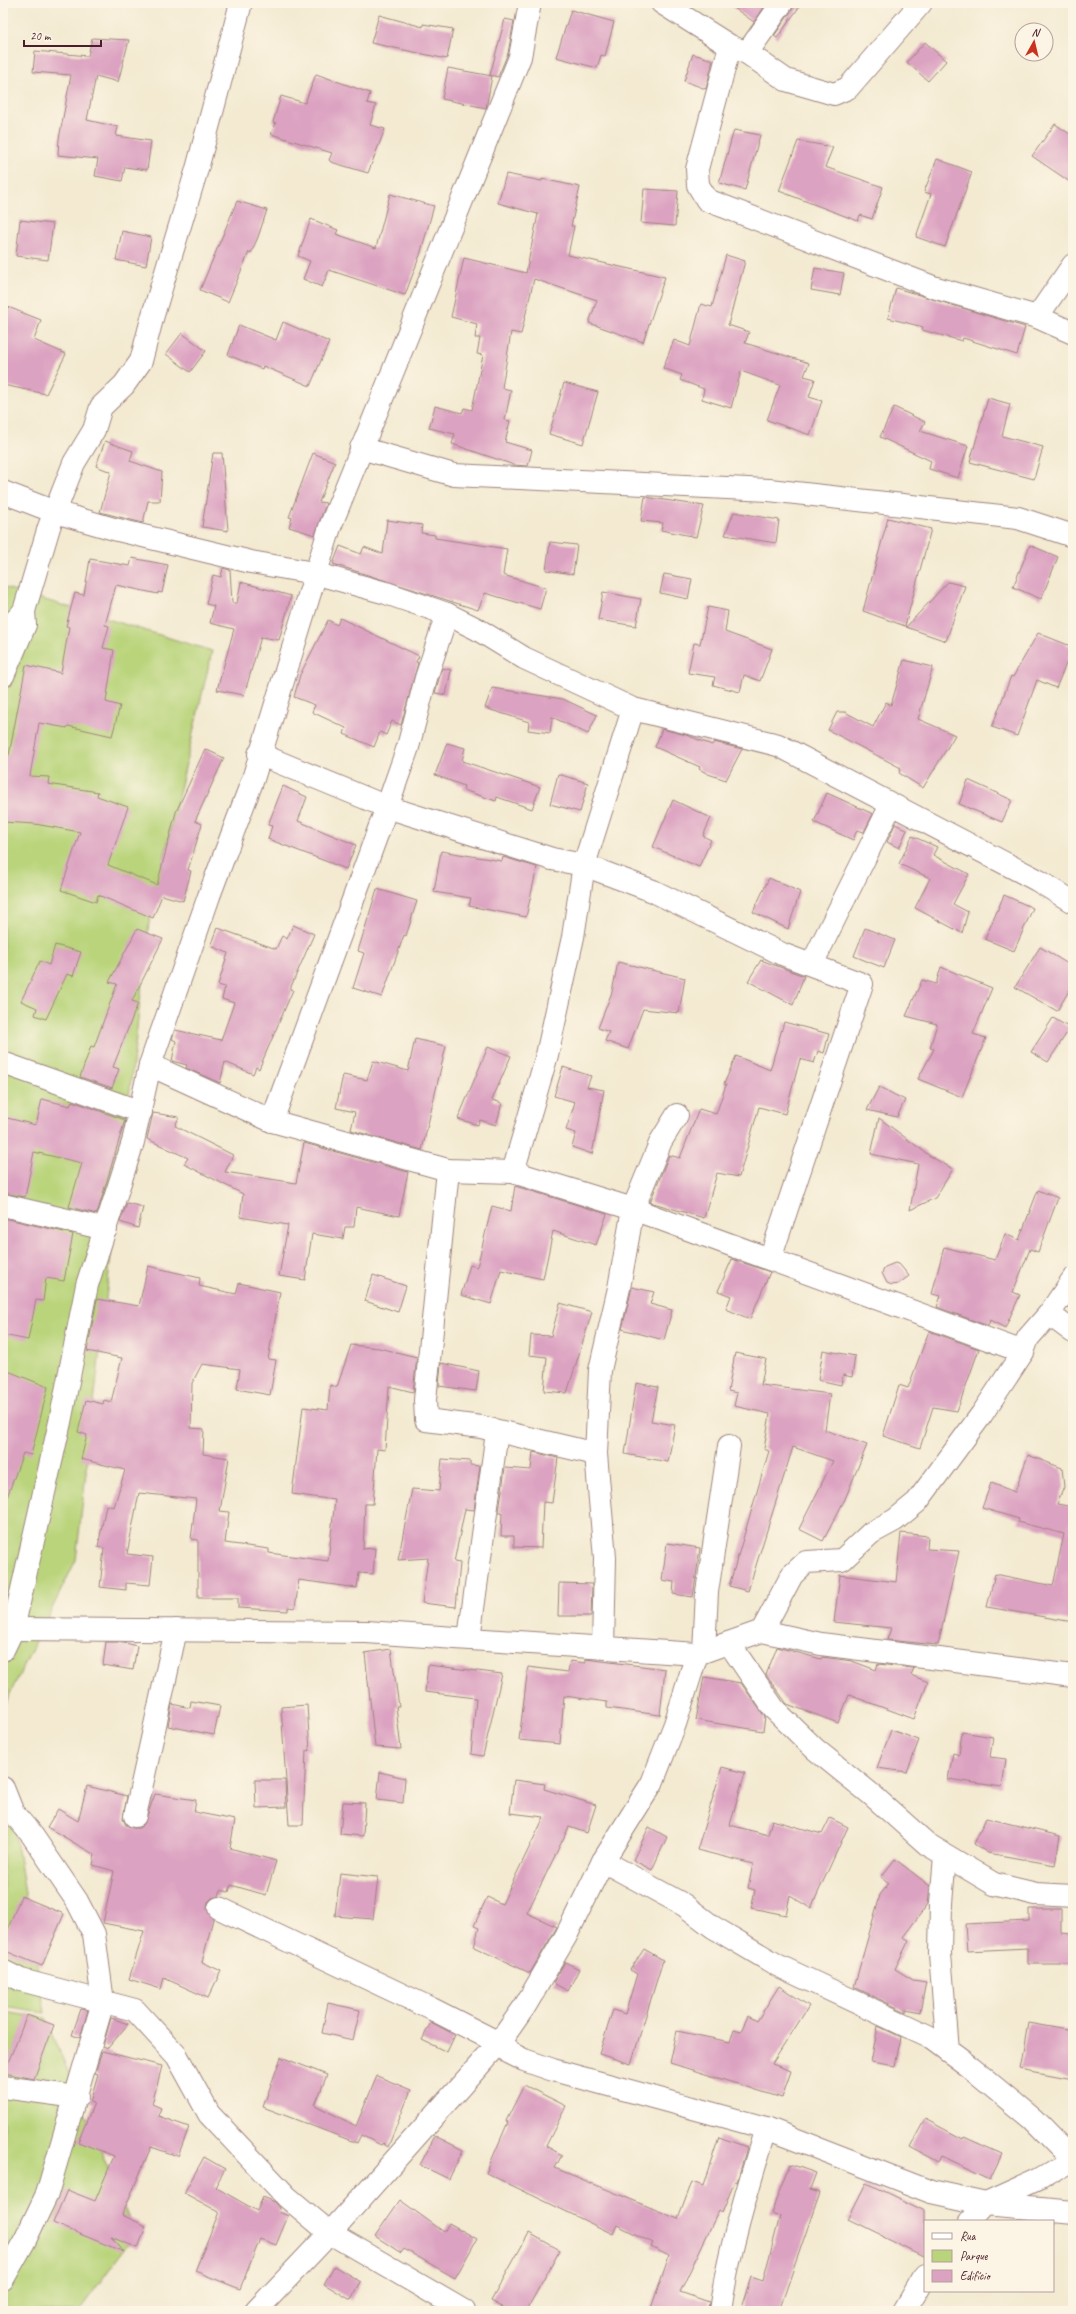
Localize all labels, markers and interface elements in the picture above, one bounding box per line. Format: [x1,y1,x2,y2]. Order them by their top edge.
scale bar [24,22,101,48]
north arrow [1014,22,1054,62]
text: N [1031,25,1042,40]
text: 20 m [30,28,52,44]
legend [924,2220,1054,2292]
text: Rua [960,2228,977,2244]
text: Parque [960,2248,989,2264]
text: Edifício [960,2268,992,2284]

